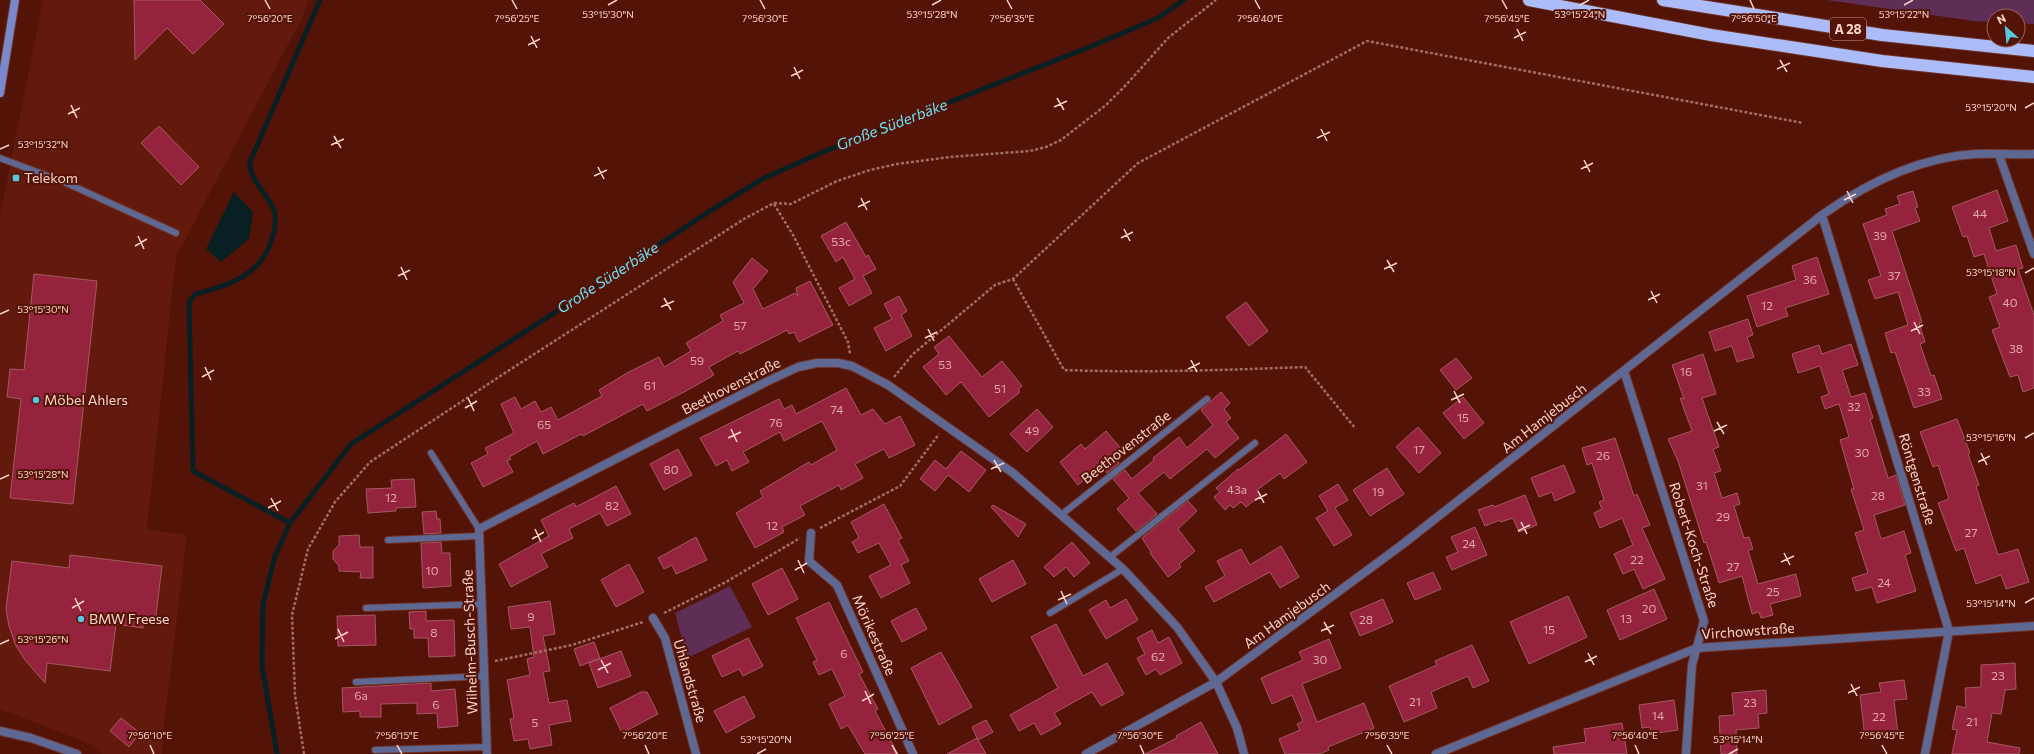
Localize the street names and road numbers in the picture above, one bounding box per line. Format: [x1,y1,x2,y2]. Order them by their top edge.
road number: A 28 [1830,18,1866,40]
street label: Beethovenstraße [679,353,783,418]
street label: Am Hamjebusch [1498,379,1589,456]
street label: Beethovenstraße [1078,406,1174,487]
street label: Röntgenstraße [1896,431,1939,527]
street label: Robert-Koch-Straße [1666,480,1723,610]
street label: Wilhelm-Busch-Straße [458,569,481,715]
street label: Am Hamjebusch [1240,577,1333,652]
street label: Mörikestraße [849,592,900,678]
street label: Virchowstraße [1701,619,1795,642]
street label: Uhlandstraße [670,637,710,725]

